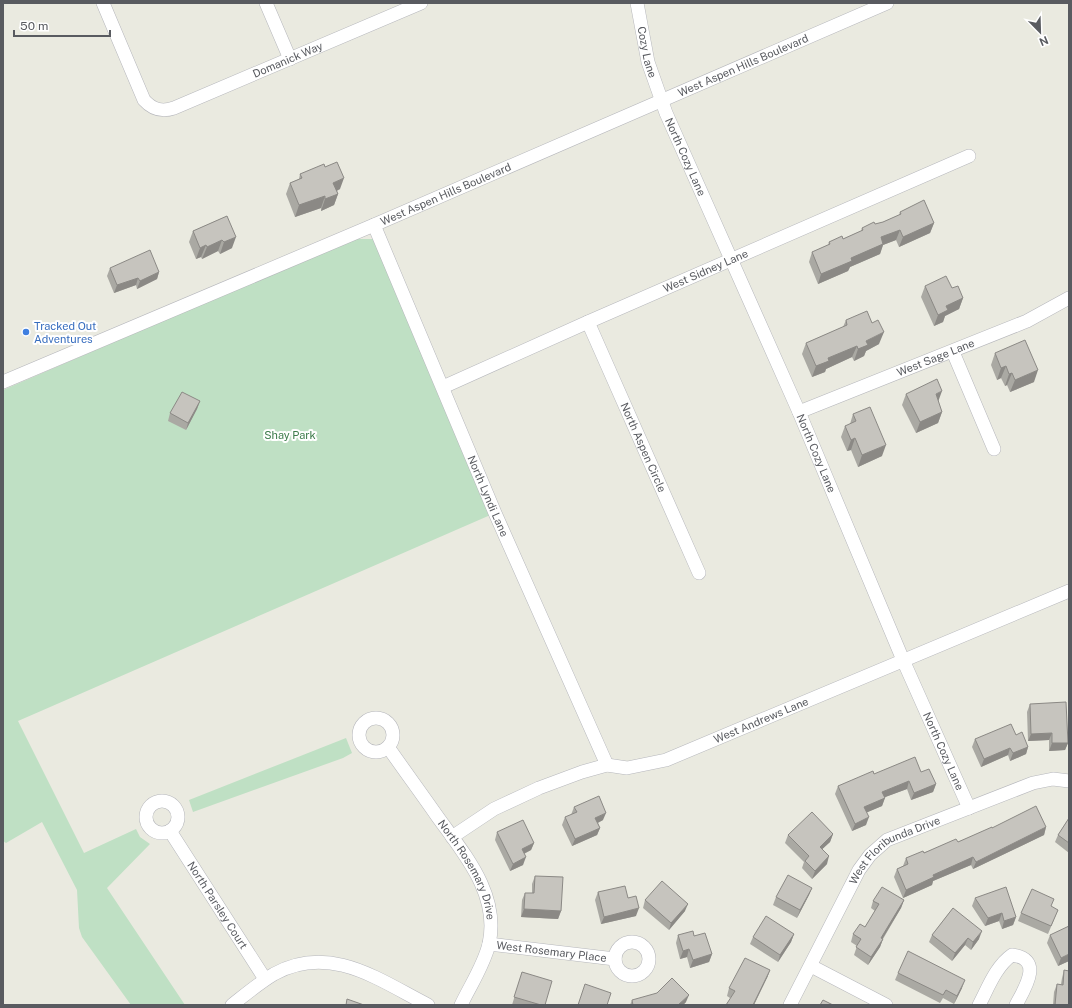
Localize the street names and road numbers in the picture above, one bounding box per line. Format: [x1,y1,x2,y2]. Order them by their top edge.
street label: Cozy Lane [635,25,659,79]
street label: West Aspen Hills Boulevard [676,32,810,99]
street label: Domanick Way [251,39,325,80]
street label: North Cozy Lane [663,116,708,198]
street label: West Aspen Hills Boulevard [379,160,513,227]
street label: West Sidney Lane [661,247,750,295]
street label: West Sage Lane [895,337,976,378]
street label: North Aspen Circle [618,401,668,494]
street label: North Cozy Lane [794,412,838,494]
street label: North Lyndi Lane [465,454,511,538]
street label: West Andrews Lane [712,695,810,745]
street label: North Cozy Lane [921,710,966,792]
street label: West Floribunda Drive [847,814,942,886]
street label: North Rosemary Drive [436,817,497,920]
street label: North Parsley Court [185,859,250,951]
street label: West Rosemary Place [496,939,607,964]

